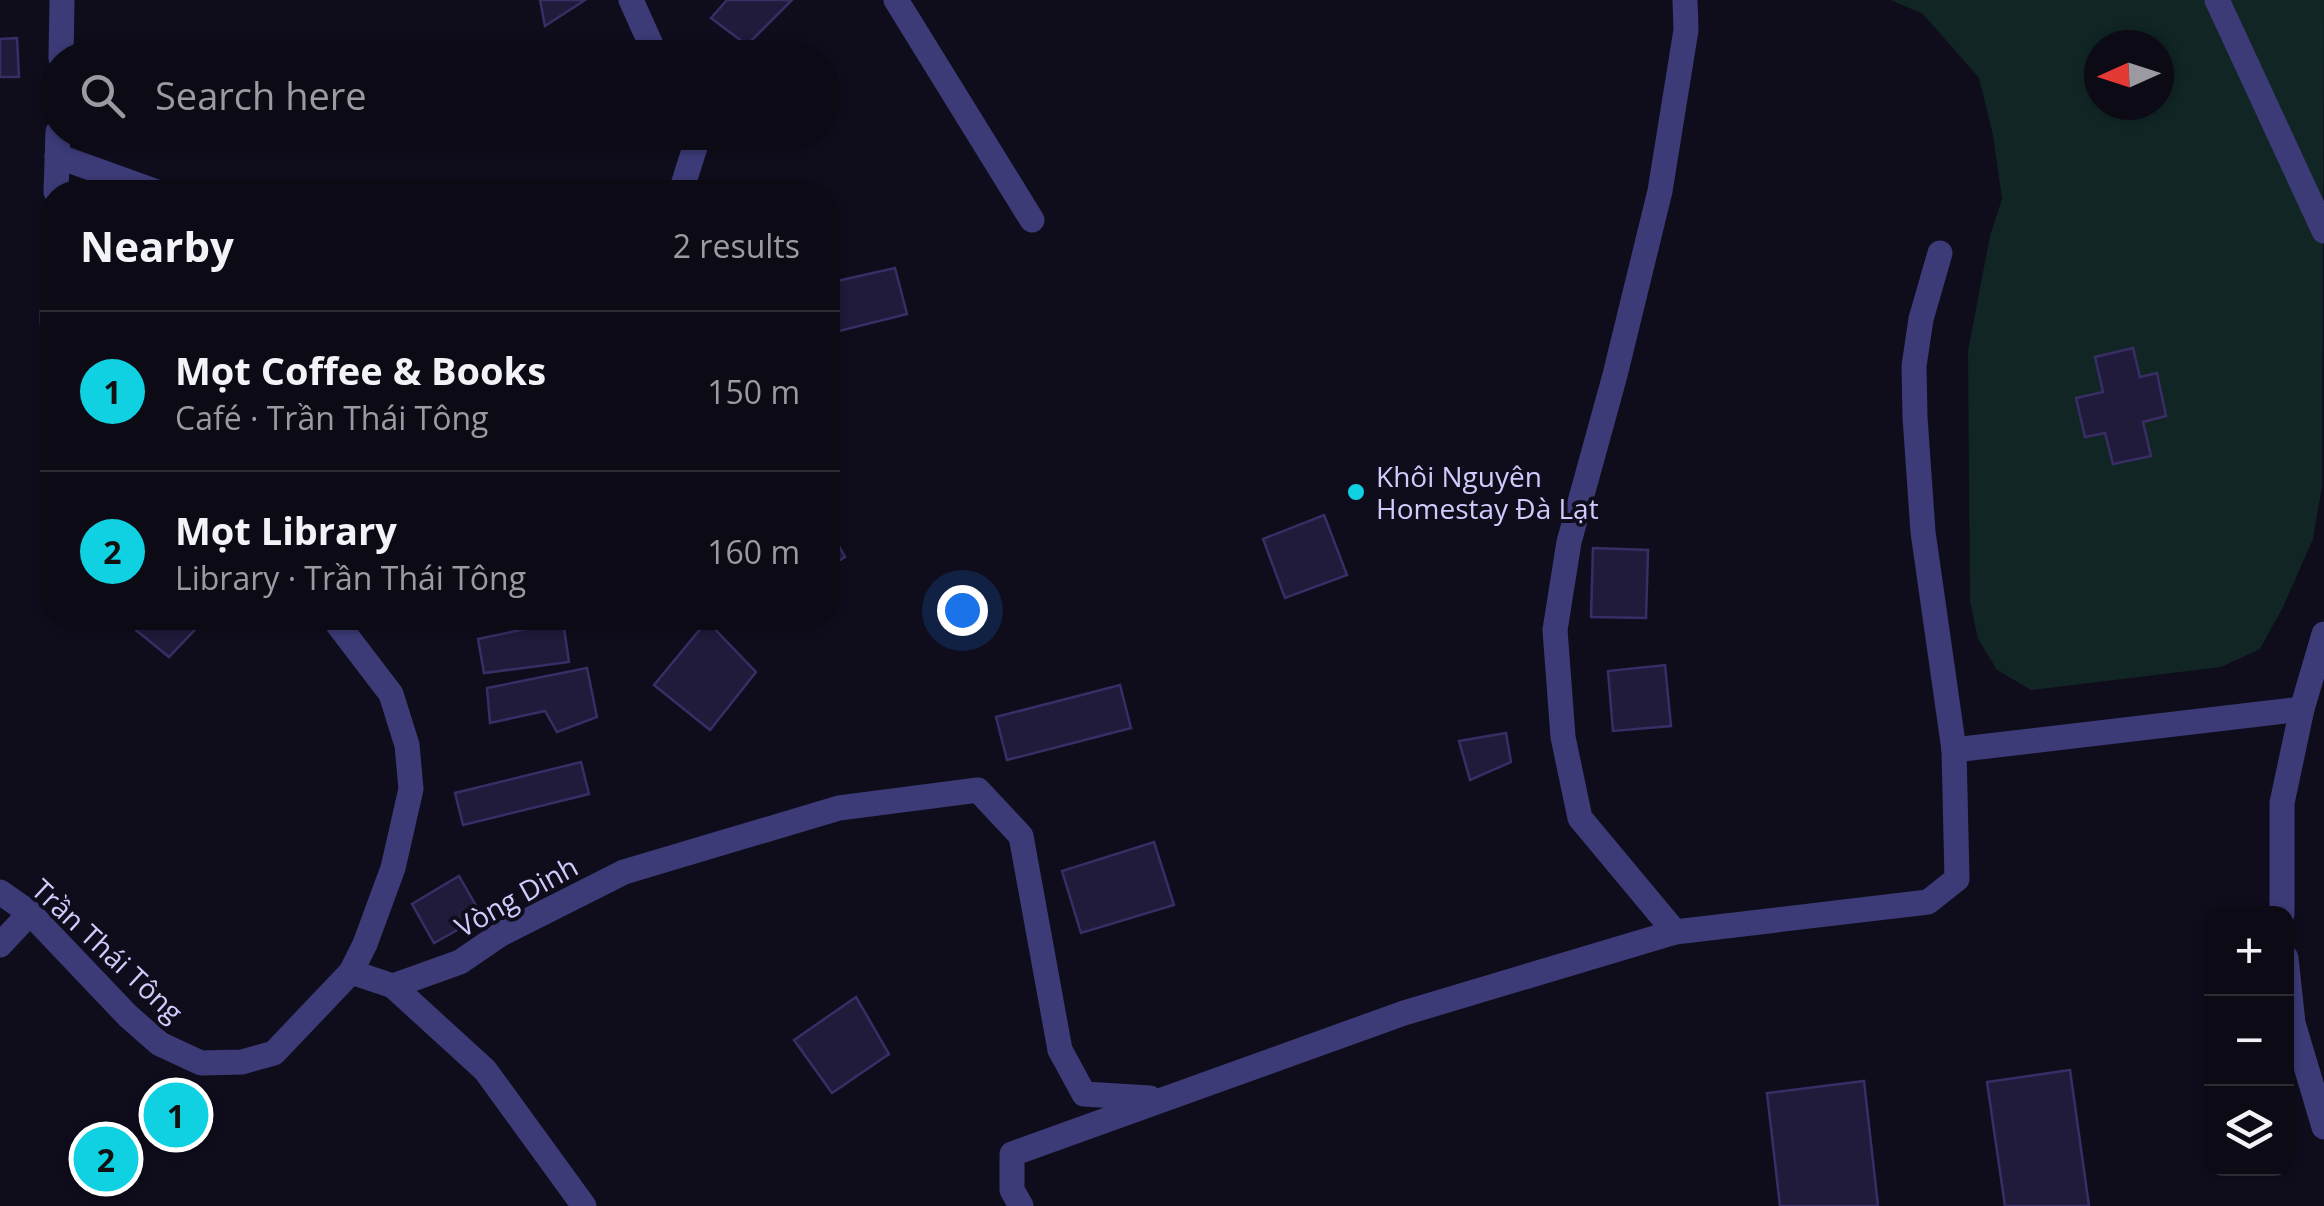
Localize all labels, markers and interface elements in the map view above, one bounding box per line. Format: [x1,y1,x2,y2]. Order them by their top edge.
north arrow [2084,30,2174,120]
search box [40,40,840,150]
icon: search [75,68,130,123]
text: Search here [155,69,367,121]
text: Nearby [80,217,234,274]
text: 2 results [673,224,800,267]
text: Mọt Coffee & Books [175,344,546,396]
text: 1 [103,370,122,413]
text: 150 m [707,370,800,413]
text: Café · Trần Thái Tông [175,396,488,439]
place label: Khôi Nguyên Homestay Đà Lạt [1376,457,1599,527]
marker: Khôi Nguyên Homestay Đà Lạt [1345,481,1367,503]
text: Mọt Library [175,504,397,556]
text: 2 [103,530,122,573]
text: 160 m [707,530,800,573]
text: Library · Trần Thái Tông [175,556,526,599]
your location [937,585,988,636]
street label: Vòng Dinh [448,847,584,945]
street label: Trần Thái Tông [24,870,192,1030]
map controls [2204,906,2294,1176]
button: + [2204,906,2294,996]
button: − [2204,996,2294,1086]
pin: 1 [144,1078,208,1152]
button: layers [2204,1086,2294,1176]
pin: 2 [74,1122,138,1196]

